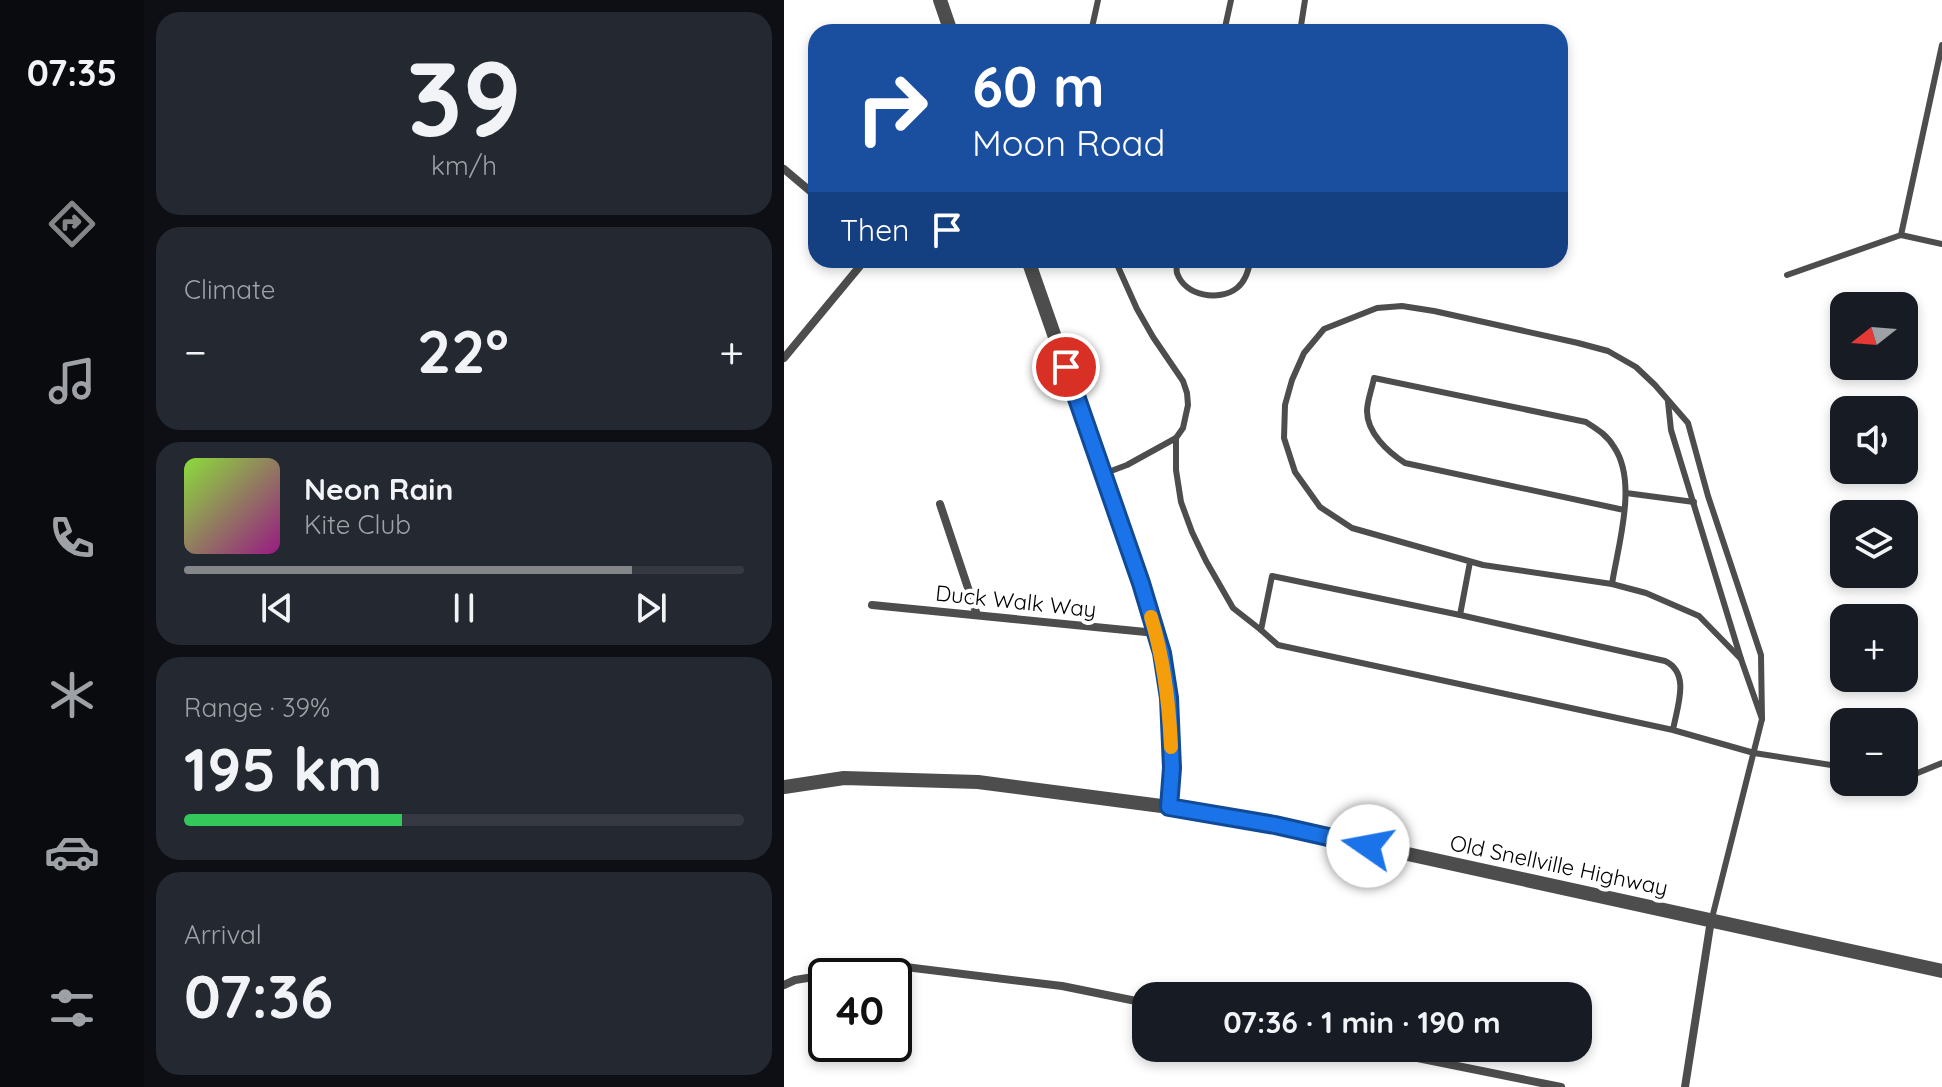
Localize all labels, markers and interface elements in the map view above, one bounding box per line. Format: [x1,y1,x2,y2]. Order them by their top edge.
text: 39 [407,32,521,162]
text: 07:35 [27,50,117,95]
text: 60 m [972,51,1105,121]
icon: right [840,56,944,160]
text: Moon Road [972,120,1165,165]
text: km/h [431,149,497,182]
icon: directions [44,196,100,252]
icon: arrive [925,208,969,252]
text: Then [840,211,909,249]
text: Climate [184,273,275,306]
north arrow [1830,292,1918,380]
map controls [1830,292,1918,796]
text: 22° [417,313,509,388]
text: − [184,324,207,379]
text: + [719,324,744,379]
pin [1032,333,1100,401]
icon: arrive [1044,345,1088,389]
icon: music [44,353,100,409]
button: sound [1830,396,1918,484]
text: Neon Rain [304,470,453,508]
button: layers [1830,500,1918,588]
text: Kite Club [304,508,411,541]
icon: phone [44,510,100,566]
street label: Duck Walk Way [934,579,1098,623]
icon: previous [255,586,299,630]
icon: pause [442,586,486,630]
icon: next [629,586,673,630]
button: + [1830,604,1918,692]
icon: climate [44,667,100,723]
text: Range · 39% [184,691,330,724]
button: − [1830,708,1918,796]
text: 195 km [184,731,382,806]
position arrow [1326,804,1410,888]
icon: car [44,824,100,880]
street label: Old Snellville Highway [1447,828,1671,902]
text: Arrival [184,918,262,951]
text: 07:36 [184,958,333,1033]
speed limit sign: 40 [808,958,912,1062]
icon: filters [44,980,100,1036]
text: 07:36 · 1 min · 190 m [1223,1003,1501,1041]

